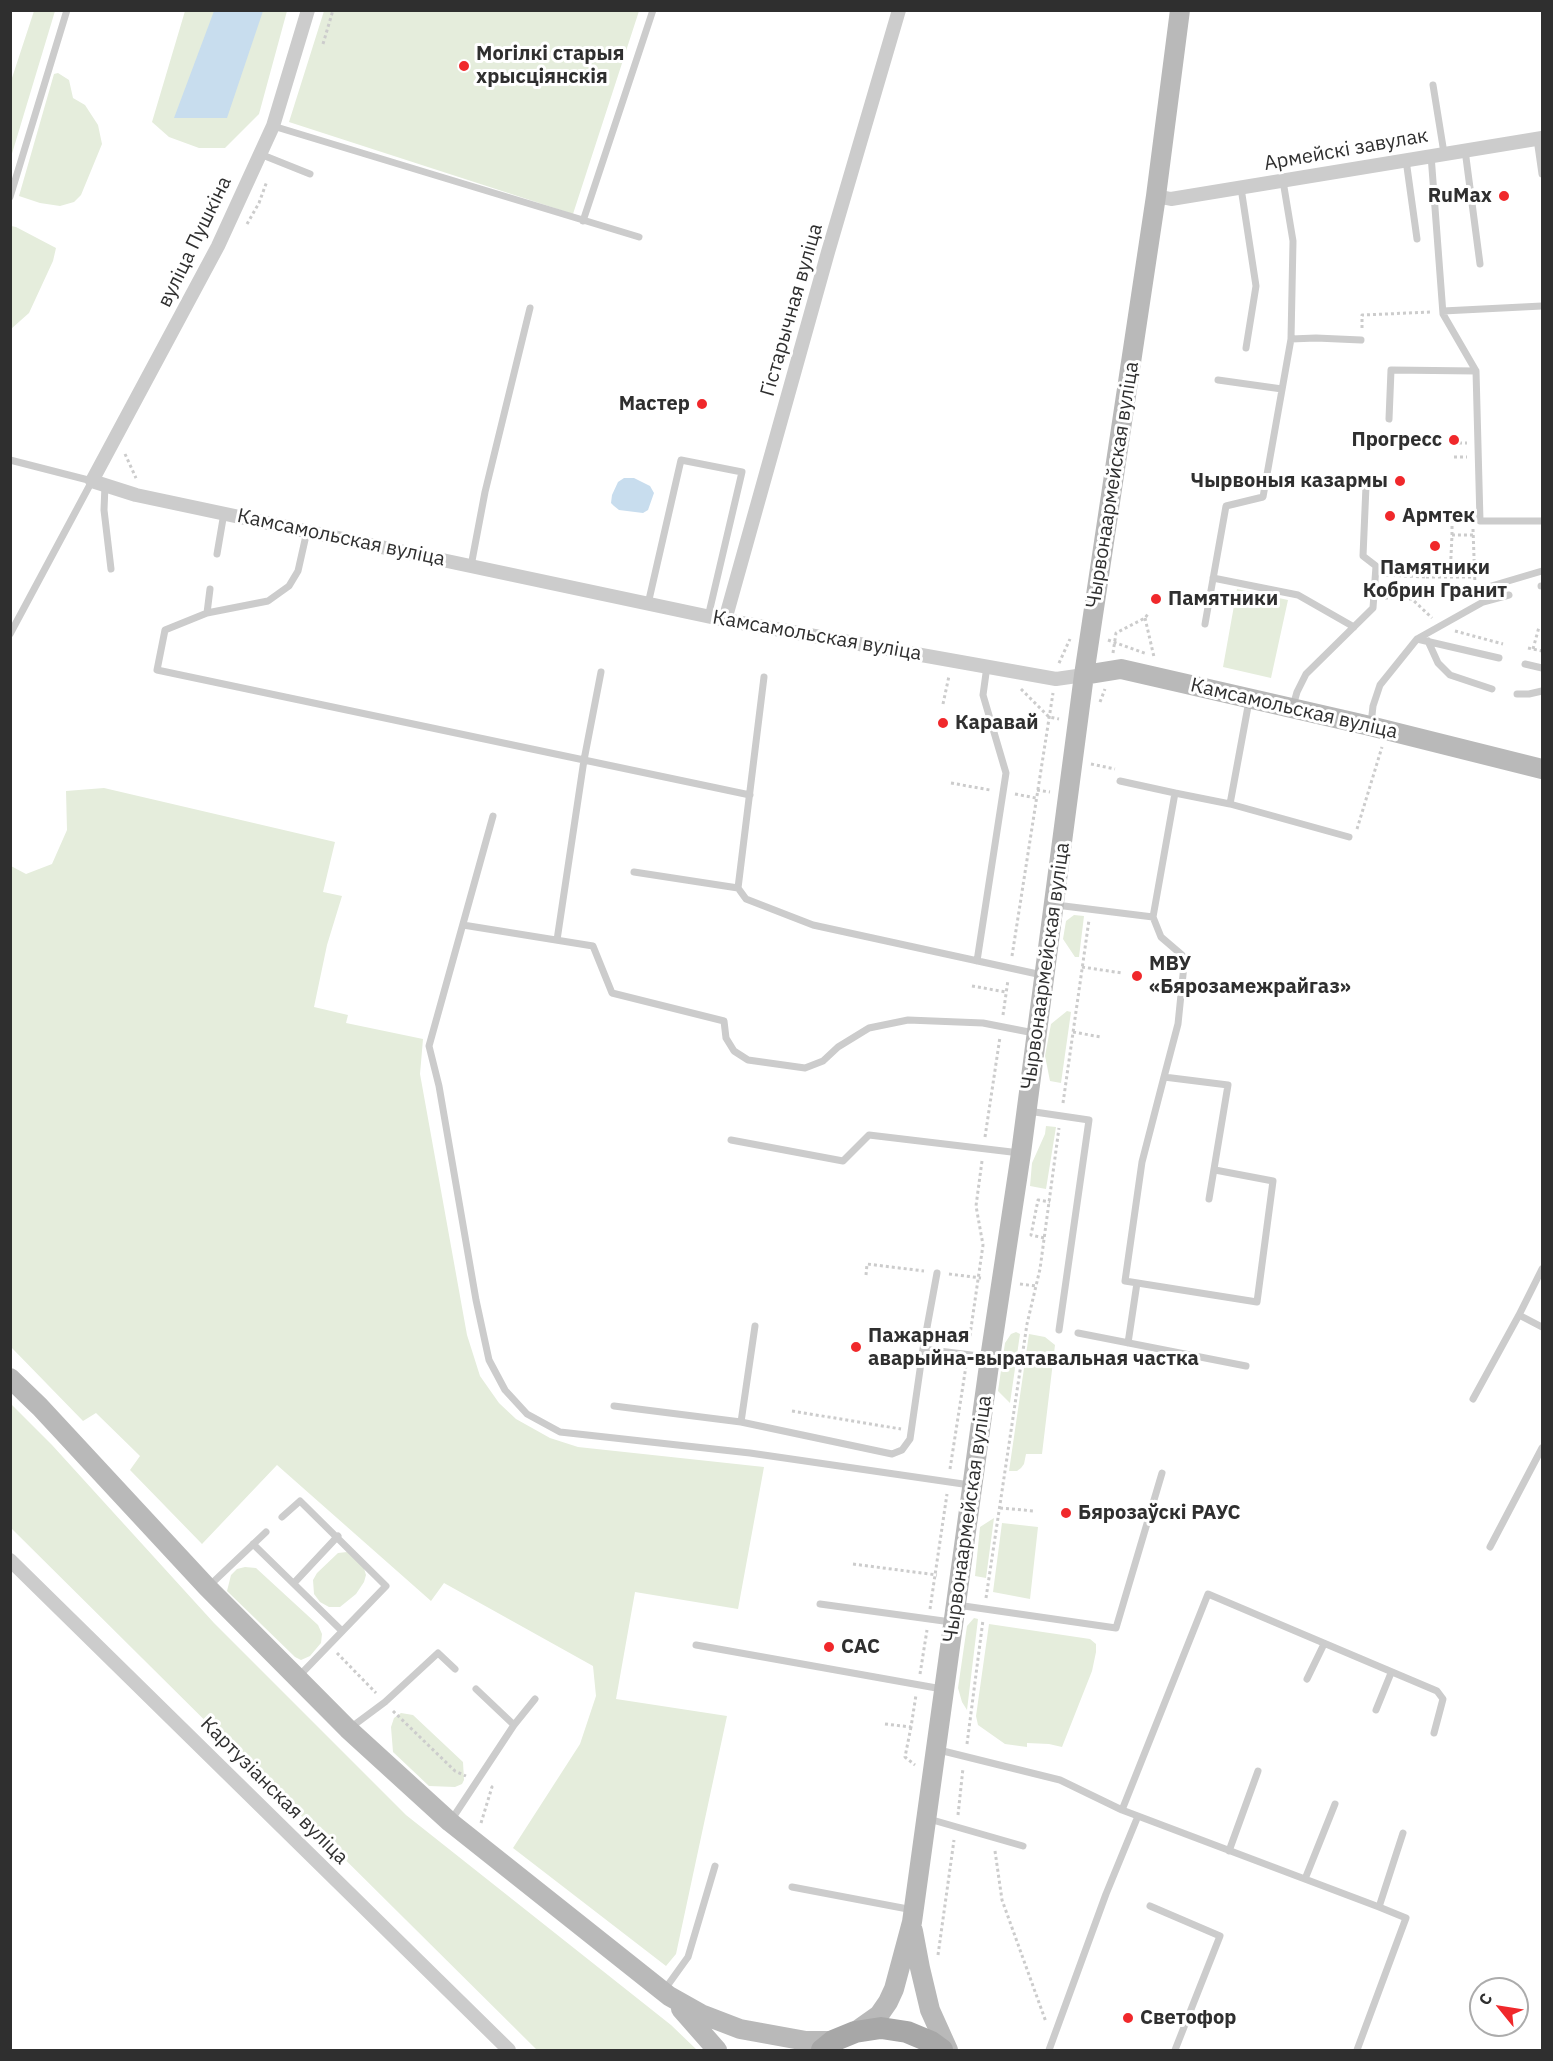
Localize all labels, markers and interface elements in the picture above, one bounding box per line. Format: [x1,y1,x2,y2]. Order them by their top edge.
place label: Могілкі старыя хрысціянскія [476,42,624,89]
marker: Могілкі старыя хрысціянскія [457,59,471,73]
street label: Армейскі завулак [1262,124,1430,176]
street label: вуліца Пушкіна [153,173,237,311]
place label: RuMax [1428,184,1492,208]
marker: RuMax [1497,189,1511,203]
street label: Гістарычная вуліца [756,221,828,399]
street label: Чырвонаармейская вуліца [1082,360,1144,610]
place label: Мастер [619,392,690,416]
marker: Мастер [695,397,709,411]
place label: Прогресс [1352,428,1442,452]
marker: Прогресс [1447,433,1461,447]
place label: Чырвоныя казармы [1191,469,1388,493]
marker: Чырвоныя казармы [1393,474,1407,488]
street label: Камсамольская вуліца [235,504,447,572]
place label: Армтек [1402,504,1475,528]
marker: Армтек [1383,509,1397,523]
marker: Памятники Кобрин Гранит [1428,539,1442,553]
place label: Памятники Кобрин Гранит [1363,556,1507,603]
place label: Памятники [1168,587,1278,611]
marker: Памятники [1149,592,1163,606]
street label: Камсамольская вуліца [711,606,923,666]
street label: Камсамольская вуліца [1188,673,1400,745]
place label: Каравай [955,711,1039,735]
marker: Каравай [936,716,950,730]
street label: Чырвонаармейская вуліца [1017,841,1075,1091]
place label: МВУ «Бярозамежрайгаз» [1149,952,1351,999]
marker: МВУ «Бярозамежрайгаз» [1130,969,1144,983]
place label: Пажарная аварыйна-выратавальная частка [868,1324,1199,1371]
marker: Пажарная аварыйна-выратавальная частка [849,1340,863,1354]
street label: Чырвонаармейская вуліца [939,1394,997,1644]
place label: Бярозаўскі РАУС [1078,1501,1241,1525]
marker: Бярозаўскі РАУС [1059,1506,1073,1520]
place label: САС [841,1635,880,1659]
marker: САС [822,1640,836,1654]
street label: Картузіанская вуліца [195,1712,353,1870]
north arrow [1469,1977,1529,2037]
text: С [1474,1989,1496,2009]
place label: Светофор [1140,2006,1236,2030]
marker: Светофор [1121,2011,1135,2025]

